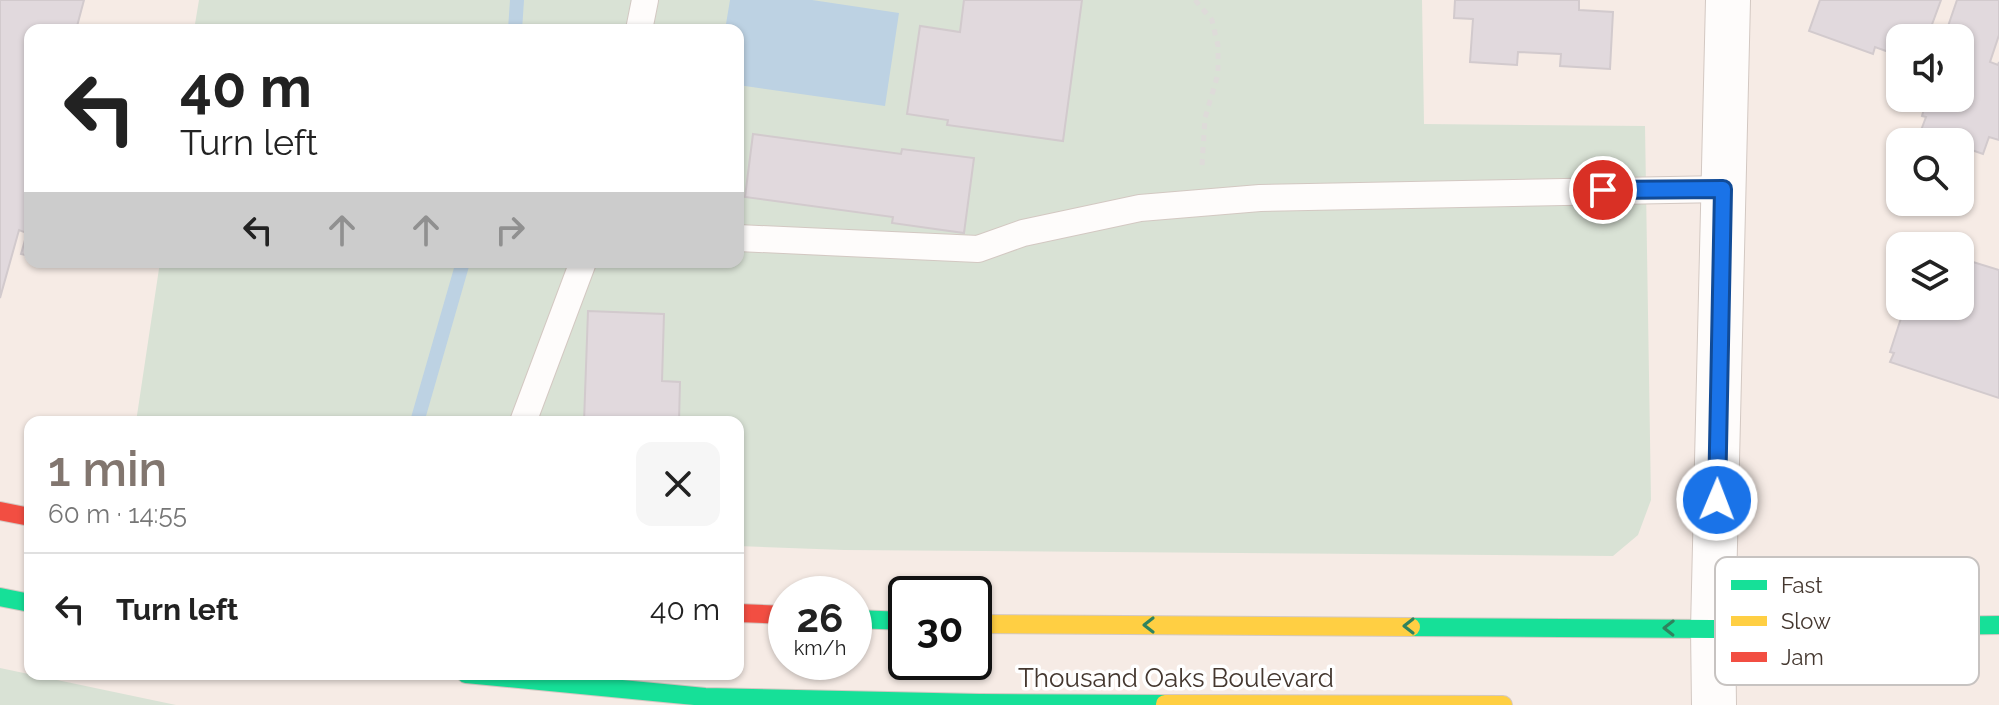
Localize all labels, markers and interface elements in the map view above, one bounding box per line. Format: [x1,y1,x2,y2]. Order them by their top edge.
map controls [1886,24,1974,320]
button: sound [1886,24,1974,112]
text: 40 m [180,54,312,120]
icon: left [48,56,152,160]
text: Turn left [180,121,318,163]
button: search [1886,128,1974,216]
pin [1569,156,1637,224]
icon: arrive [1581,168,1625,212]
icon: left [236,208,280,252]
icon: ahead [320,208,364,252]
icon: ahead [404,208,448,252]
icon: right [488,208,532,252]
button: layers [1886,232,1974,320]
text: 1 min [48,441,167,497]
button: close [636,442,720,526]
position arrow [1675,458,1759,542]
text: 60 m · 14:55 [48,499,187,529]
legend [1715,557,1979,685]
text: Fast [1781,572,1823,598]
speed limit sign: 30 [888,576,992,680]
icon: left [48,587,92,631]
text: Turn left [116,592,238,627]
text: 40 m [650,592,720,627]
text: 26 [797,594,843,641]
text: Slow [1781,608,1831,634]
one-way arrow [1142,616,1155,634]
one-way arrow [1402,617,1415,635]
one-way arrow [1662,619,1675,636]
text: km/h [794,636,846,660]
text: Jam [1781,644,1824,670]
street label: Thousand Oaks Boulevard [1018,663,1334,693]

